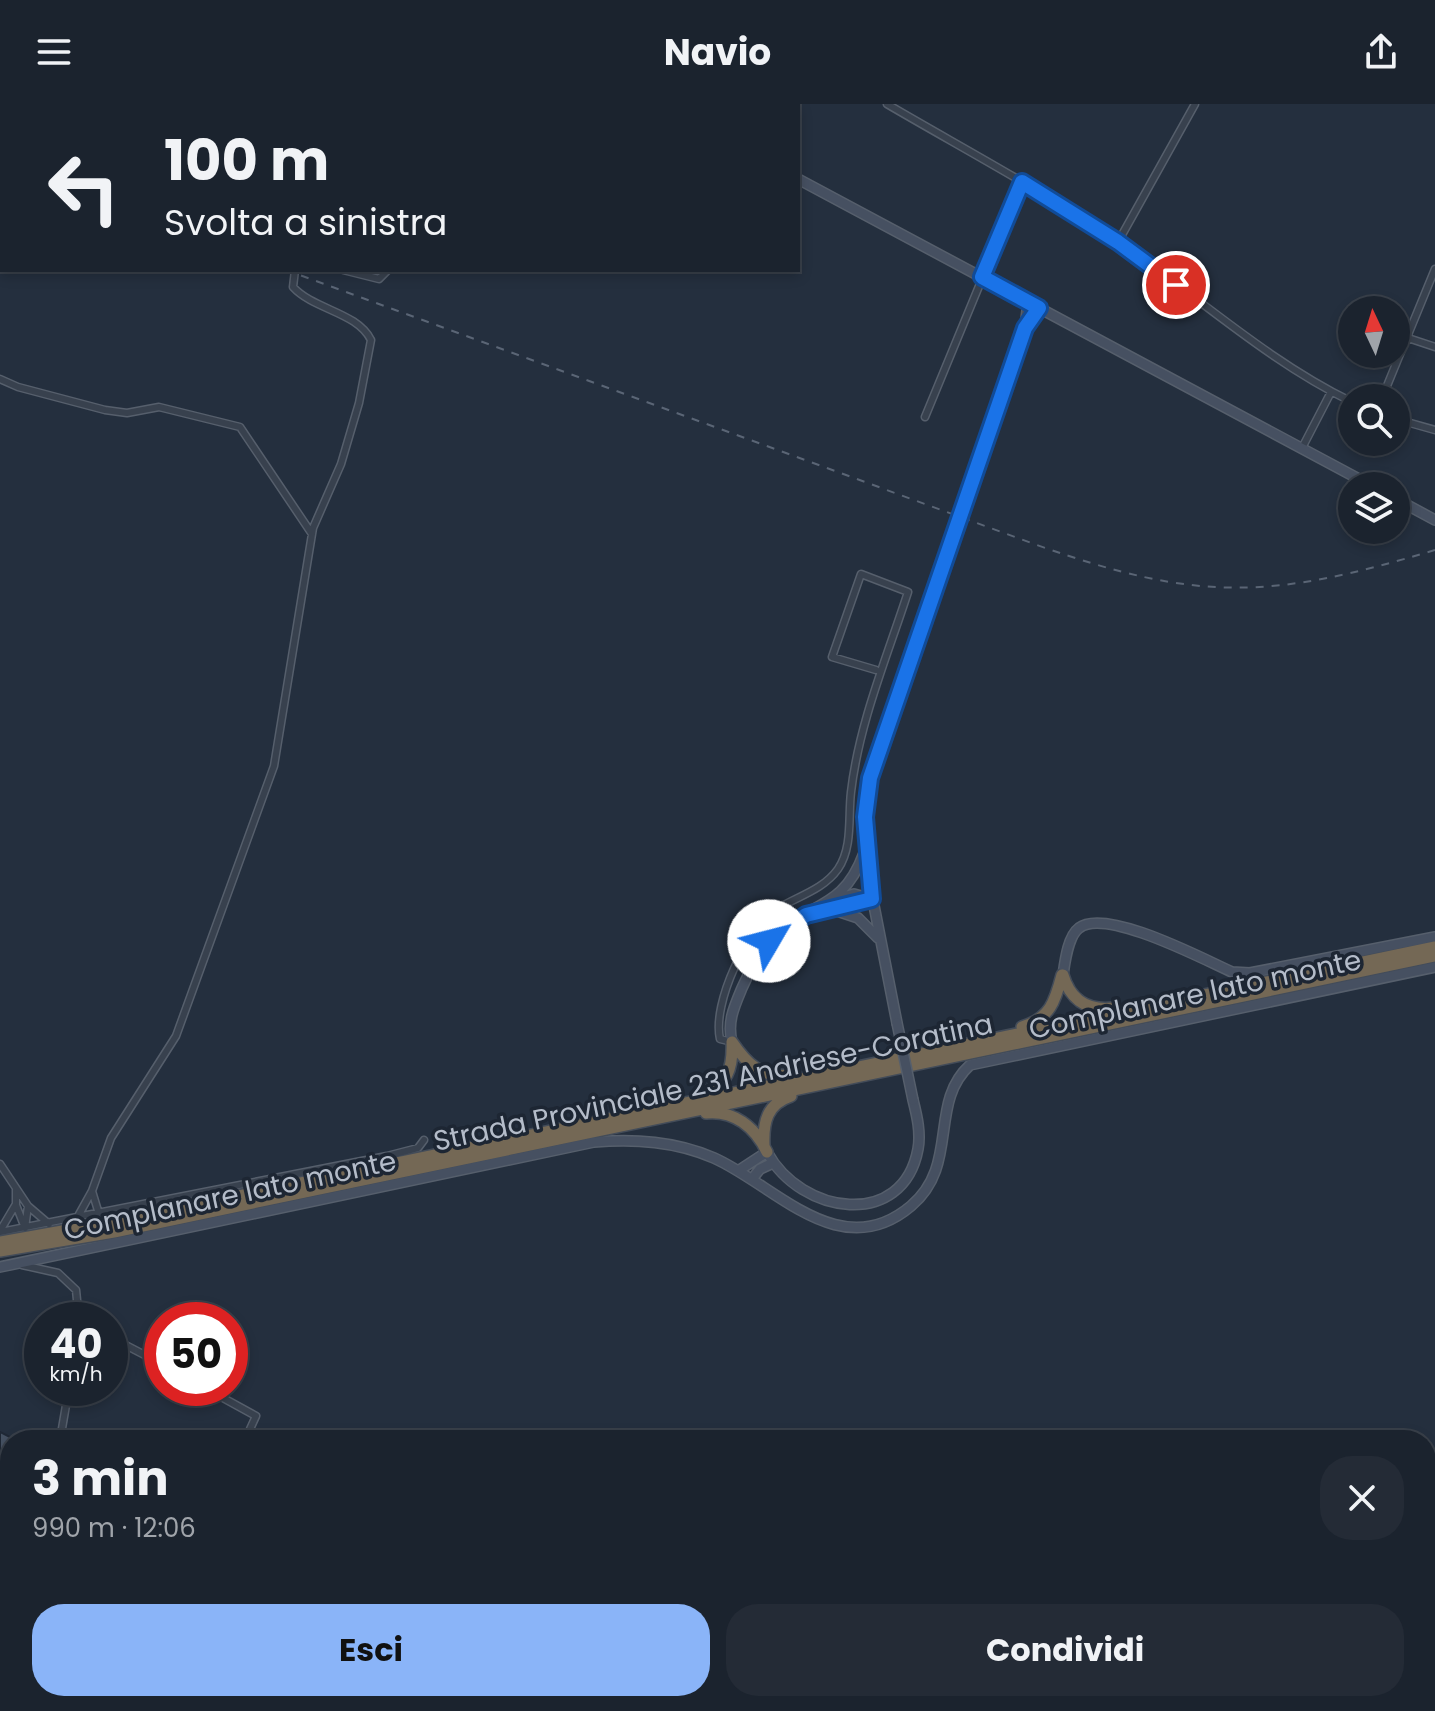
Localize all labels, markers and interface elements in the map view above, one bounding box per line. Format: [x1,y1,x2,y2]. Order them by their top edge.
text: Navio [664,27,771,78]
icon: menu [32,30,76,74]
icon: share [1359,30,1403,74]
text: 100 m [164,121,329,200]
icon: left [32,136,136,240]
text: Svolta a sinistra [164,197,447,248]
pin [1142,251,1210,319]
icon: arrive [1154,263,1198,307]
north arrow [1338,296,1410,368]
map controls [1338,296,1410,544]
button: search [1338,384,1410,456]
button: layers [1338,472,1410,544]
position arrow [727,899,811,983]
street label: Complanare lato monte [1025,940,1365,1049]
street label: Strada Provinciale 231 Andriese-Coratina [430,1004,996,1161]
street label: Complanare lato monte [60,1141,400,1250]
speed limit sign: 50 [144,1302,248,1406]
text: 40 [49,1316,103,1372]
text: km/h [49,1360,103,1388]
text: 3 min [32,1445,169,1512]
button: close [1320,1456,1404,1540]
text: 990 m · 12:06 [32,1510,196,1546]
button: Esci [32,1604,710,1696]
button: Condividi [726,1604,1404,1696]

